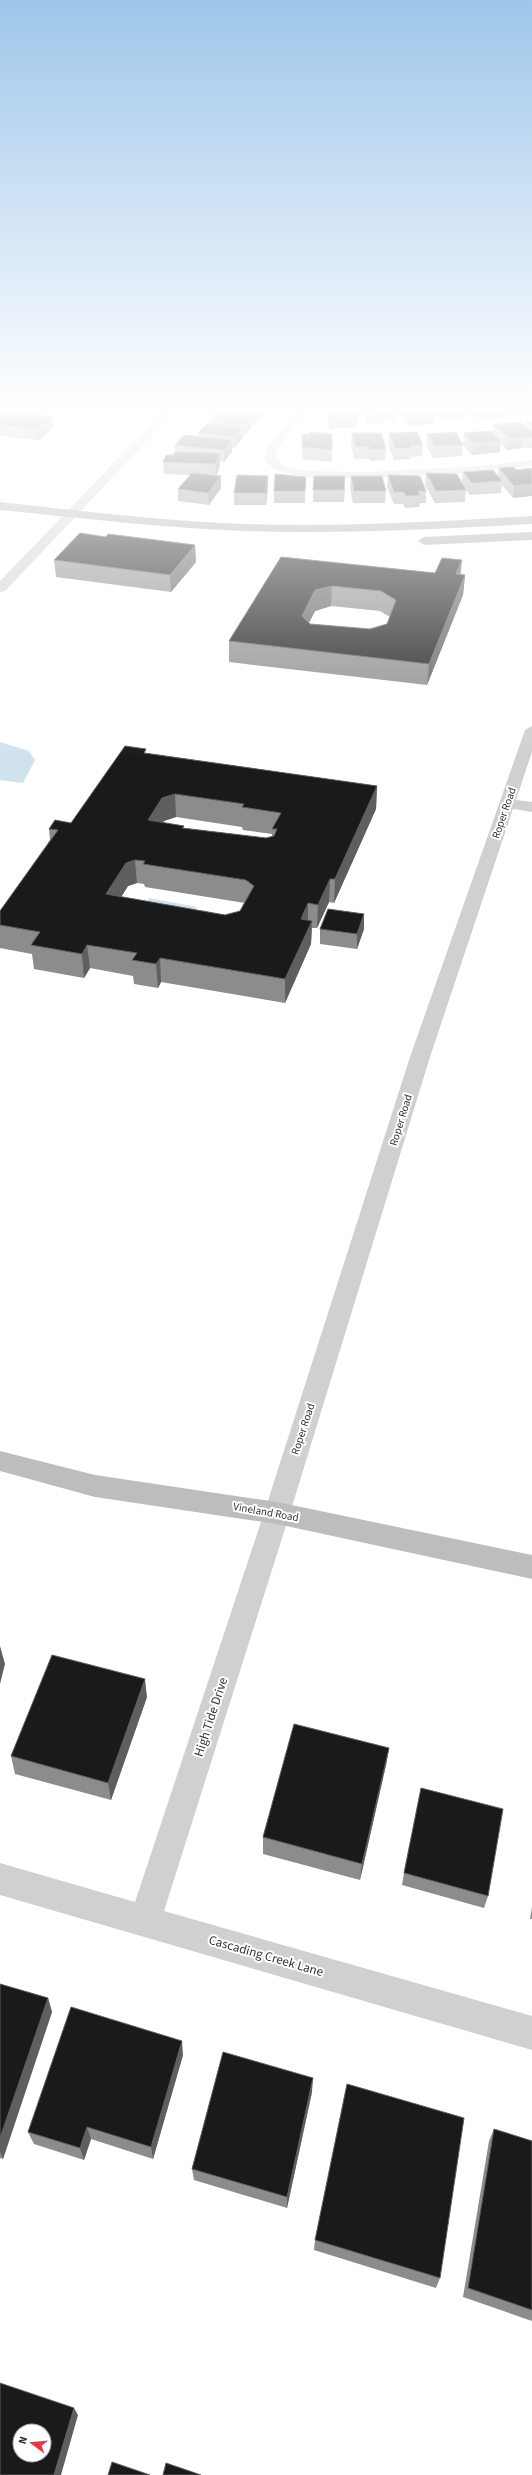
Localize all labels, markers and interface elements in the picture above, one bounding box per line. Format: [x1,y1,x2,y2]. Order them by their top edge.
street label: Roper Road [488,785,520,841]
street label: Roper Road [386,1092,416,1148]
street label: Roper Road [288,1401,318,1457]
street label: Vineland Road [232,1499,300,1525]
street label: High Tide Drive [190,1675,232,1759]
street label: Cascading Creek Lane [207,1931,325,1981]
north arrow [12,2423,52,2463]
text: N [15,2435,31,2446]

